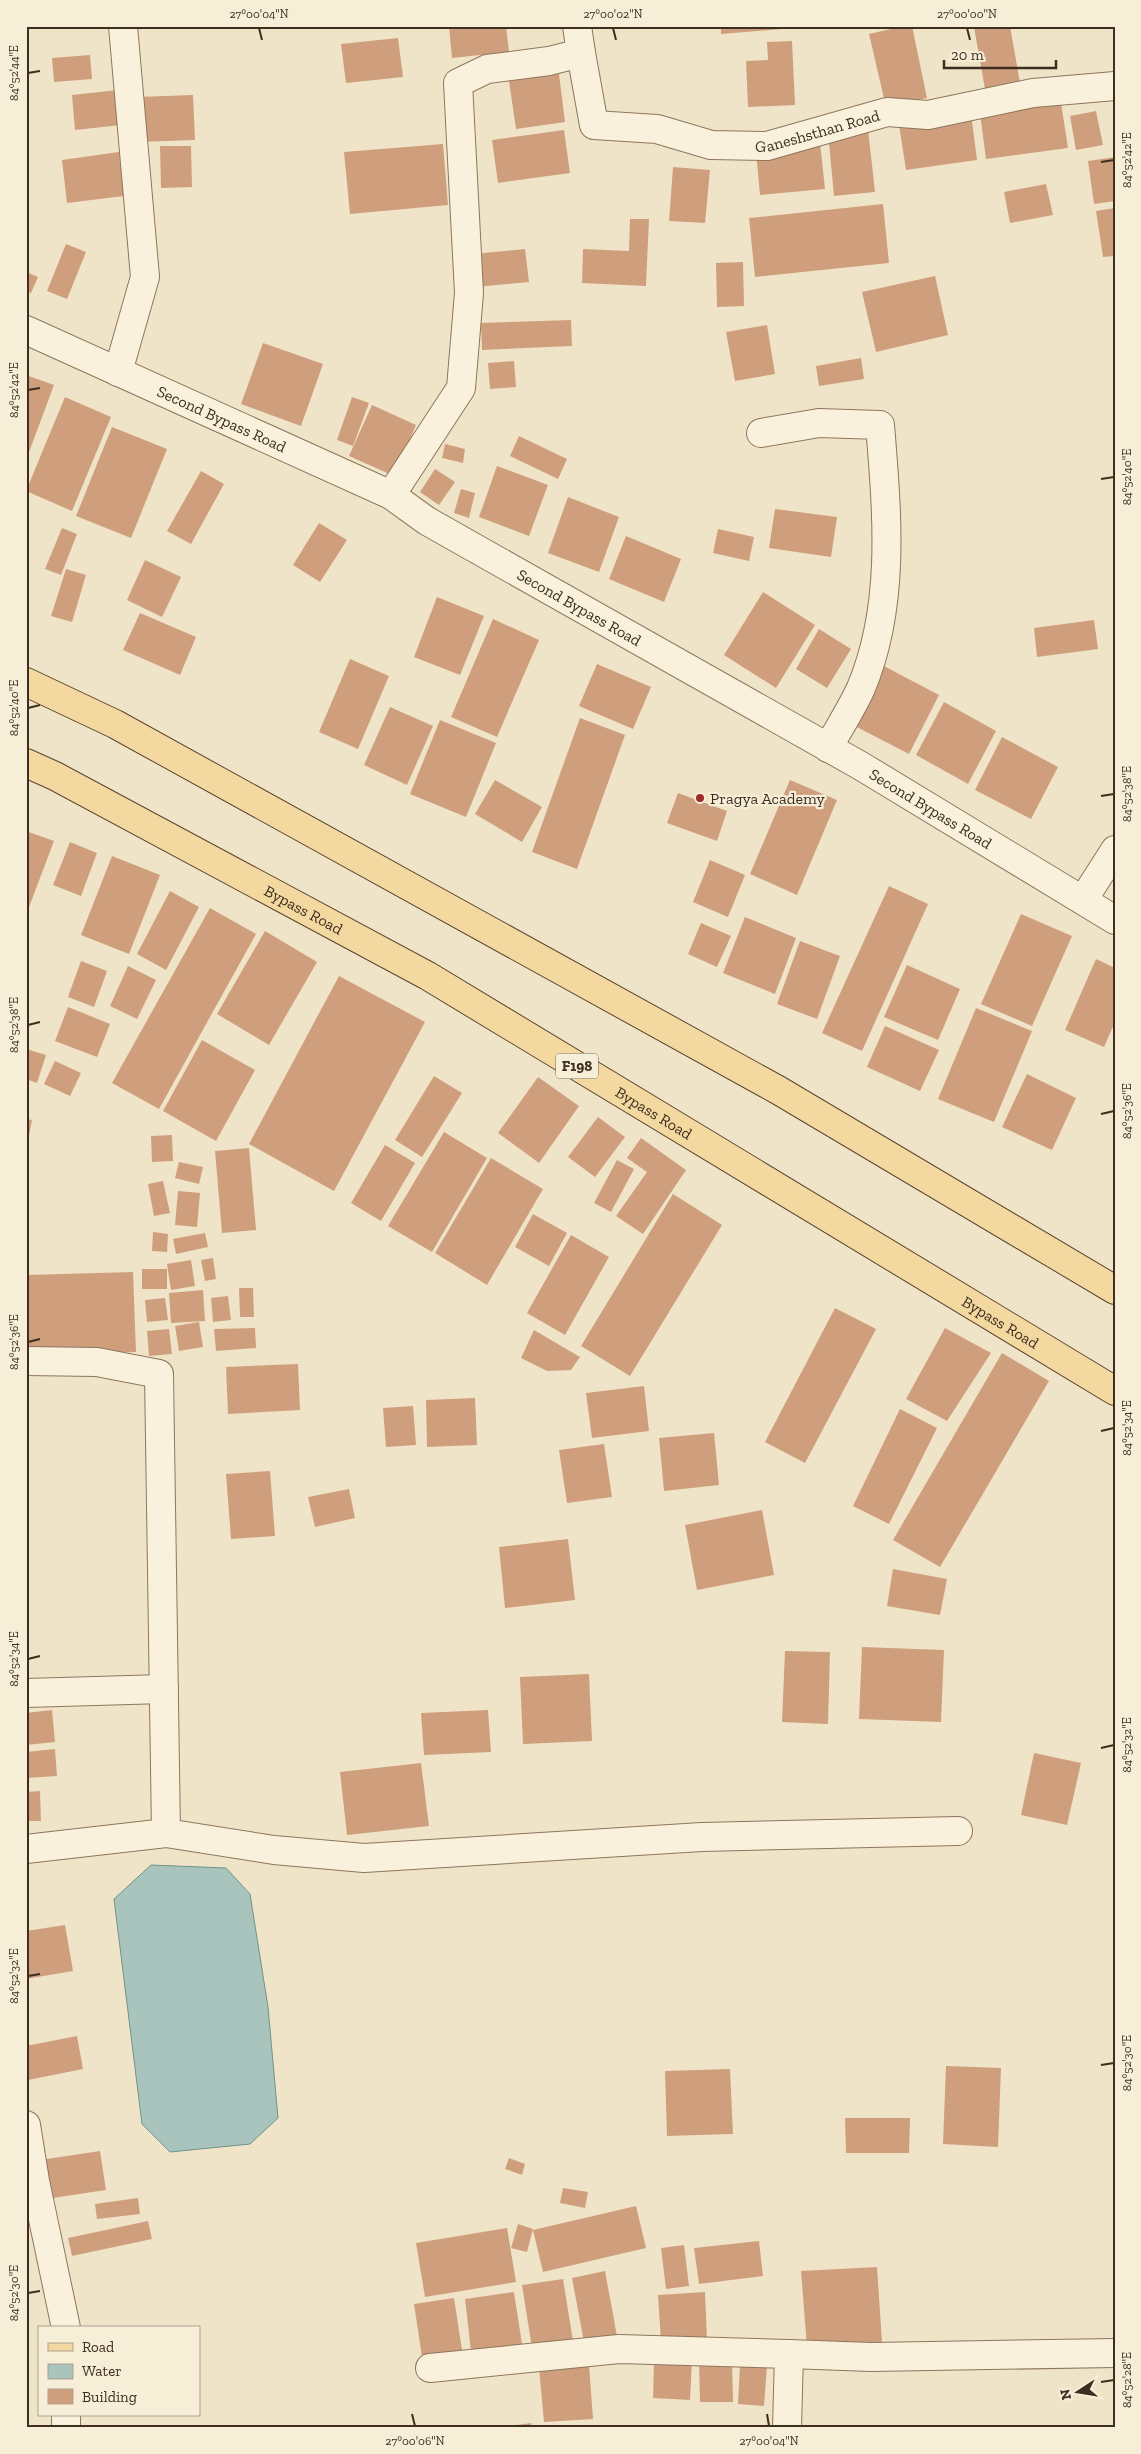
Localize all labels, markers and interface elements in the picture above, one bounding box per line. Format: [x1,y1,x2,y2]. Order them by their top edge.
text: 27°00'04"N [229,7,289,21]
text: 27°00'02"N [583,7,643,21]
text: 27°00'00"N [937,7,997,21]
scale bar [944,38,1056,70]
text: 84°52'44"E [7,45,21,101]
text: 20 m [951,46,984,64]
street label: Ganeshsthan Road [755,105,882,155]
text: 84°52'42"E [1120,132,1134,188]
text: 84°52'42"E [7,362,21,418]
street label: Second Bypass Road [154,381,290,456]
text: 84°52'40"E [1120,449,1134,505]
street label: Second Bypass Road [514,564,645,650]
text: 84°52'40"E [7,680,21,736]
street label: Second Bypass Road [866,764,996,853]
text: 84°52'38"E [1120,766,1134,822]
place label: Pragya Academy [710,789,825,808]
marker: Pragya Academy [694,792,706,804]
street label: Bypass Road [261,881,346,938]
text: 84°52'38"E [7,997,21,1053]
road number: F198 [556,1054,598,1078]
street label: Bypass Road [612,1082,696,1143]
text: 84°52'36"E [1120,1083,1134,1139]
street label: Bypass Road [959,1291,1043,1352]
text: 84°52'36"E [7,1314,21,1370]
text: 84°52'34"E [1120,1400,1134,1456]
text: 84°52'34"E [7,1631,21,1687]
text: 84°52'32"E [1120,1717,1134,1773]
text: 84°52'32"E [7,1948,21,2004]
text: 84°52'30"E [1120,2035,1134,2091]
text: 84°52'30"E [7,2265,21,2321]
legend [38,2326,200,2416]
text: Road [82,2338,115,2356]
text: 84°52'28"E [1120,2352,1134,2408]
text: Water [82,2362,122,2380]
north arrow [1054,2366,1104,2416]
text: N [1056,2387,1075,2402]
text: Building [82,2388,137,2406]
text: 27°00'06"N [385,2434,445,2448]
text: 27°00'04"N [739,2434,799,2448]

